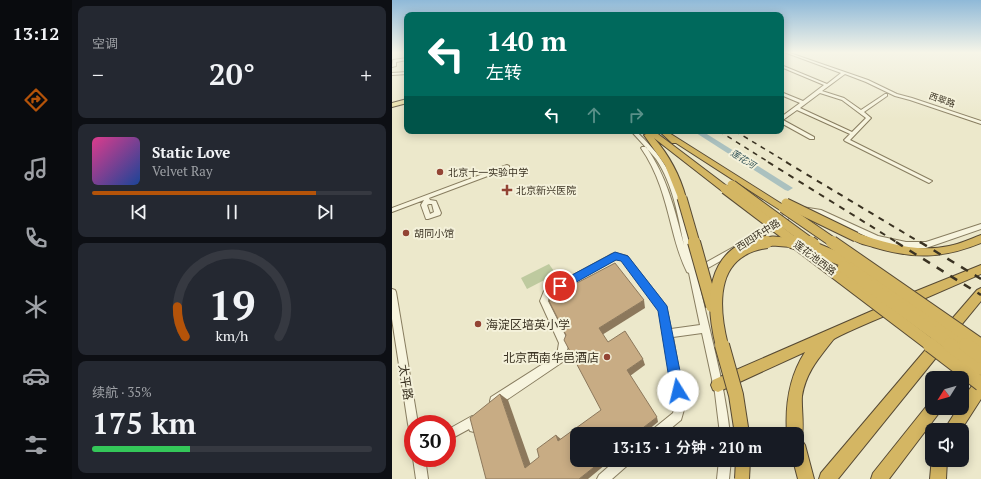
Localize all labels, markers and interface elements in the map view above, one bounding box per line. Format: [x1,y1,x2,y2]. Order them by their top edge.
text: 13:12 [13,21,59,45]
text: 140 m [486,22,567,59]
icon: left [420,28,472,80]
text: 空调 [92,34,118,52]
text: 20° [209,54,255,94]
text: − [92,60,104,89]
text: + [360,60,372,89]
text: 左转 [486,60,522,84]
icon: directions [22,86,50,114]
street label: 西翠路 [927,90,957,110]
icon: left [541,104,563,126]
icon: ahead [583,104,605,126]
icon: right [625,104,647,126]
text: Static Love [152,142,230,162]
water label: 莲花河 [728,147,759,172]
icon: music [22,155,50,183]
text: Velvet Ray [152,162,212,180]
place label: 北京十一实验中学 [448,166,528,179]
marker: 北京十一实验中学 [435,167,445,177]
marker: 北京新兴医院 [501,184,513,196]
place label: 北京新兴医院 [516,184,576,197]
icon: previous [128,201,150,223]
icon: pause [221,201,243,223]
icon: next [314,201,336,223]
street label: 西四环中路 [733,216,783,254]
icon: phone [22,224,50,252]
place label: 胡同小馆 [414,227,454,240]
marker: 胡同小馆 [401,228,411,238]
street label: 莲花池西路 [791,238,839,278]
pin [543,269,577,303]
icon: arrive [549,275,571,297]
text: 19 [208,276,256,331]
icon: climate [22,293,50,321]
place label: 海淀区培英小学 [486,317,570,332]
marker: 海淀区培英小学 [473,319,483,329]
text: km/h [216,325,249,344]
place label: 北京西南华邑酒店 [503,350,599,365]
marker: 北京西南华邑酒店 [602,352,612,362]
icon: car [22,362,50,390]
street label: 太平路 [396,363,416,401]
position arrow [657,370,699,412]
north arrow [925,371,969,415]
map controls [925,371,969,467]
text: 续航 · 35% [92,383,152,401]
text: 175 km [92,403,196,443]
speed limit sign: 30 [404,415,456,467]
button: sound [925,423,969,467]
icon: filters [22,431,50,459]
text: 13:13 · 1 分钟 · 210 m [612,437,762,457]

